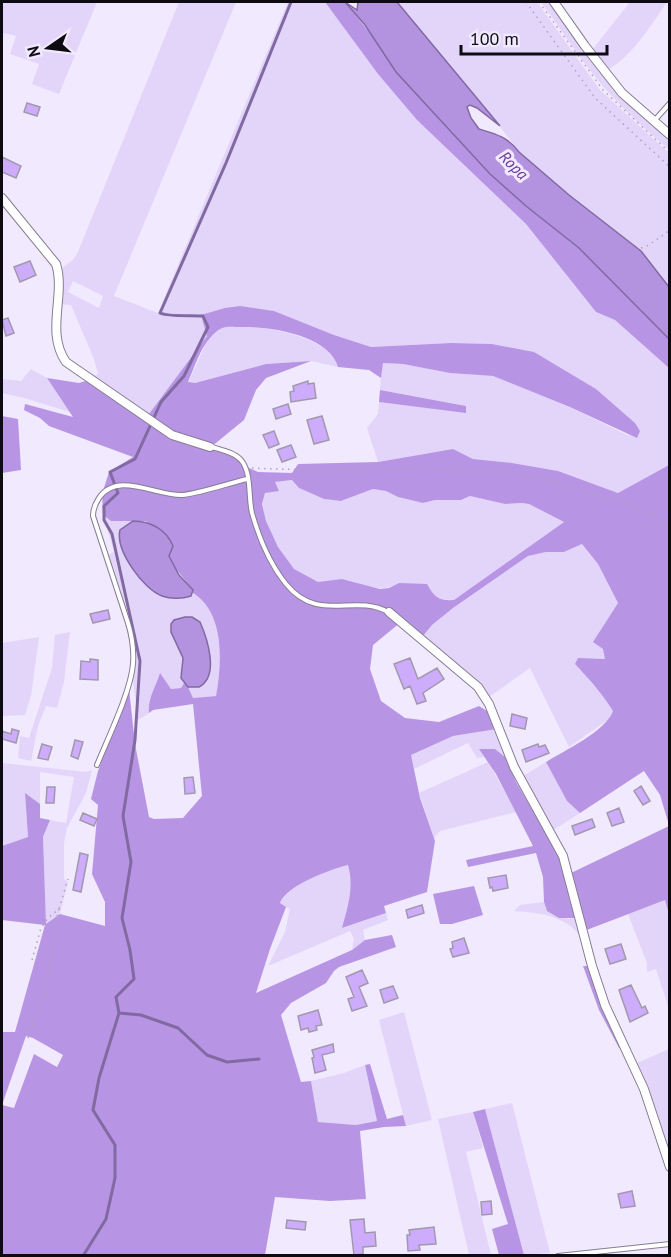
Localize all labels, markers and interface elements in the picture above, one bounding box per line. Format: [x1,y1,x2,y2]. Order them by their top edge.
north arrow [18,18,78,78]
scale bar [461,18,606,56]
text: 100 m [470,27,519,50]
text: N [22,44,44,59]
water label: Ropa [496,147,533,184]

